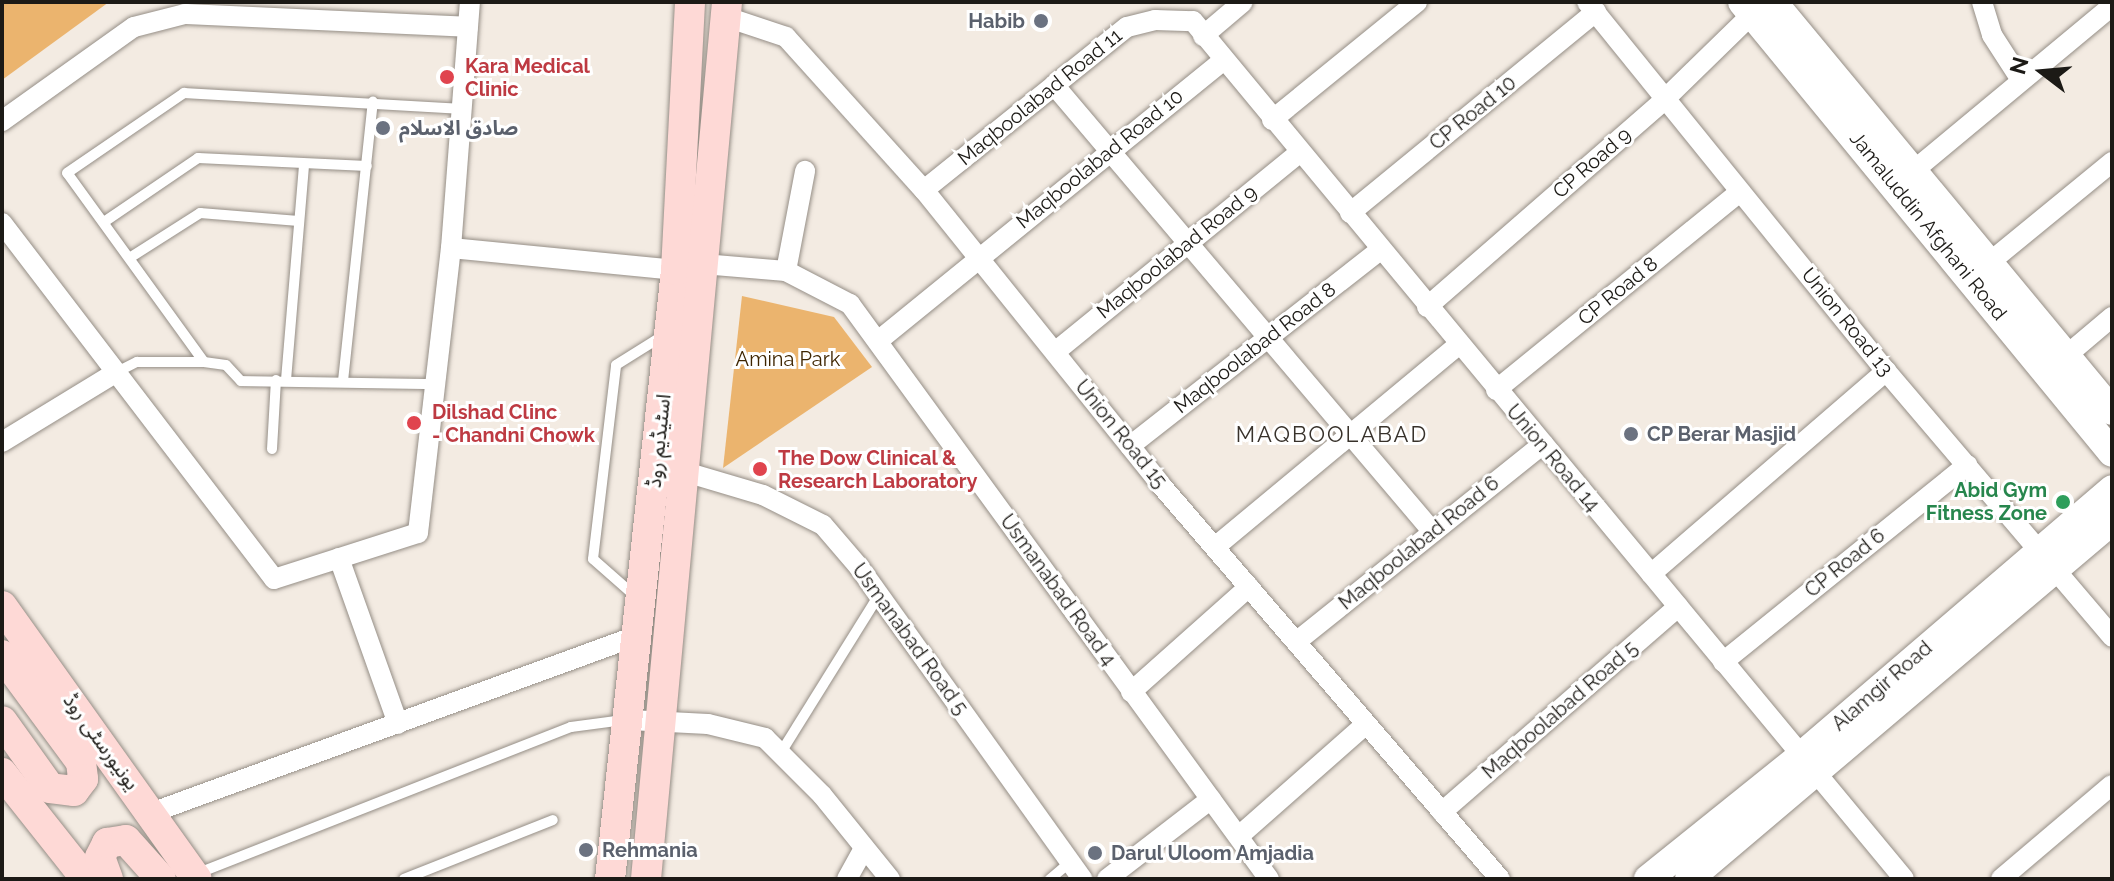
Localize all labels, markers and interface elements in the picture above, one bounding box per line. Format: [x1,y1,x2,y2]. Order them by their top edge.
place label: Habib [968,9,1025,33]
marker: Habib [1032,12,1050,30]
street label: Maqboolabad Road 11 [953,23,1127,171]
north arrow [2002,32,2082,112]
place label: Kara Medical Clinic [465,54,590,101]
text: N [2004,54,2034,77]
marker: Kara Medical Clinic [436,66,458,88]
street label: CP Road 10 [1425,71,1521,155]
street label: Maqboolabad Road 10 [1012,84,1188,234]
place label: صادق الاسلام [399,116,518,140]
marker: صادق الاسلام [374,119,392,137]
street label: CP Road 9 [1548,122,1636,204]
street label: Jamaluddin Afghani Road [1844,127,2012,325]
street label: Maqboolabad Road 9 [1092,180,1262,324]
street label: CP Road 8 [1573,251,1663,331]
street label: Union Road 13 [1796,263,1898,381]
street label: Maqboolabad Road 8 [1169,277,1341,419]
park label: Amina Park [736,347,840,371]
street label: Union Road 15 [1070,375,1172,493]
street label: اسٹیڈیم روڈ [642,393,676,489]
place label: Dilshad Clinc - Chandni Chowk [432,400,595,447]
street label: Union Road 14 [1501,400,1605,516]
marker: Dilshad Clinc - Chandni Chowk [403,412,425,434]
district label: MAQBOOLABAD [1236,422,1428,448]
place label: CP Berar Masjid [1647,422,1797,446]
marker: CP Berar Masjid [1622,425,1640,443]
place label: The Dow Clinical & Research Laboratory [778,446,977,493]
marker: The Dow Clinical & Research Laboratory [749,458,771,480]
street label: Maqboolabad Road 6 [1334,471,1504,615]
place label: Abid Gym Fitness Zone [1926,478,2047,525]
marker: Abid Gym Fitness Zone [2054,493,2072,511]
street label: Usmanabad Road 4 [995,510,1121,670]
street label: CP Road 6 [1800,523,1890,603]
street label: Usmanabad Road 5 [847,559,973,719]
street label: Maqboolabad Road 5 [1477,636,1643,784]
street label: Alamgir Road [1827,636,1937,736]
street label: یونیورسٹی روڈ [58,689,144,795]
place label: Rehmania [602,838,698,862]
marker: Rehmania [577,841,595,859]
place label: Darul Uloom Amjadia [1111,841,1315,865]
marker: Darul Uloom Amjadia [1086,844,1104,862]

